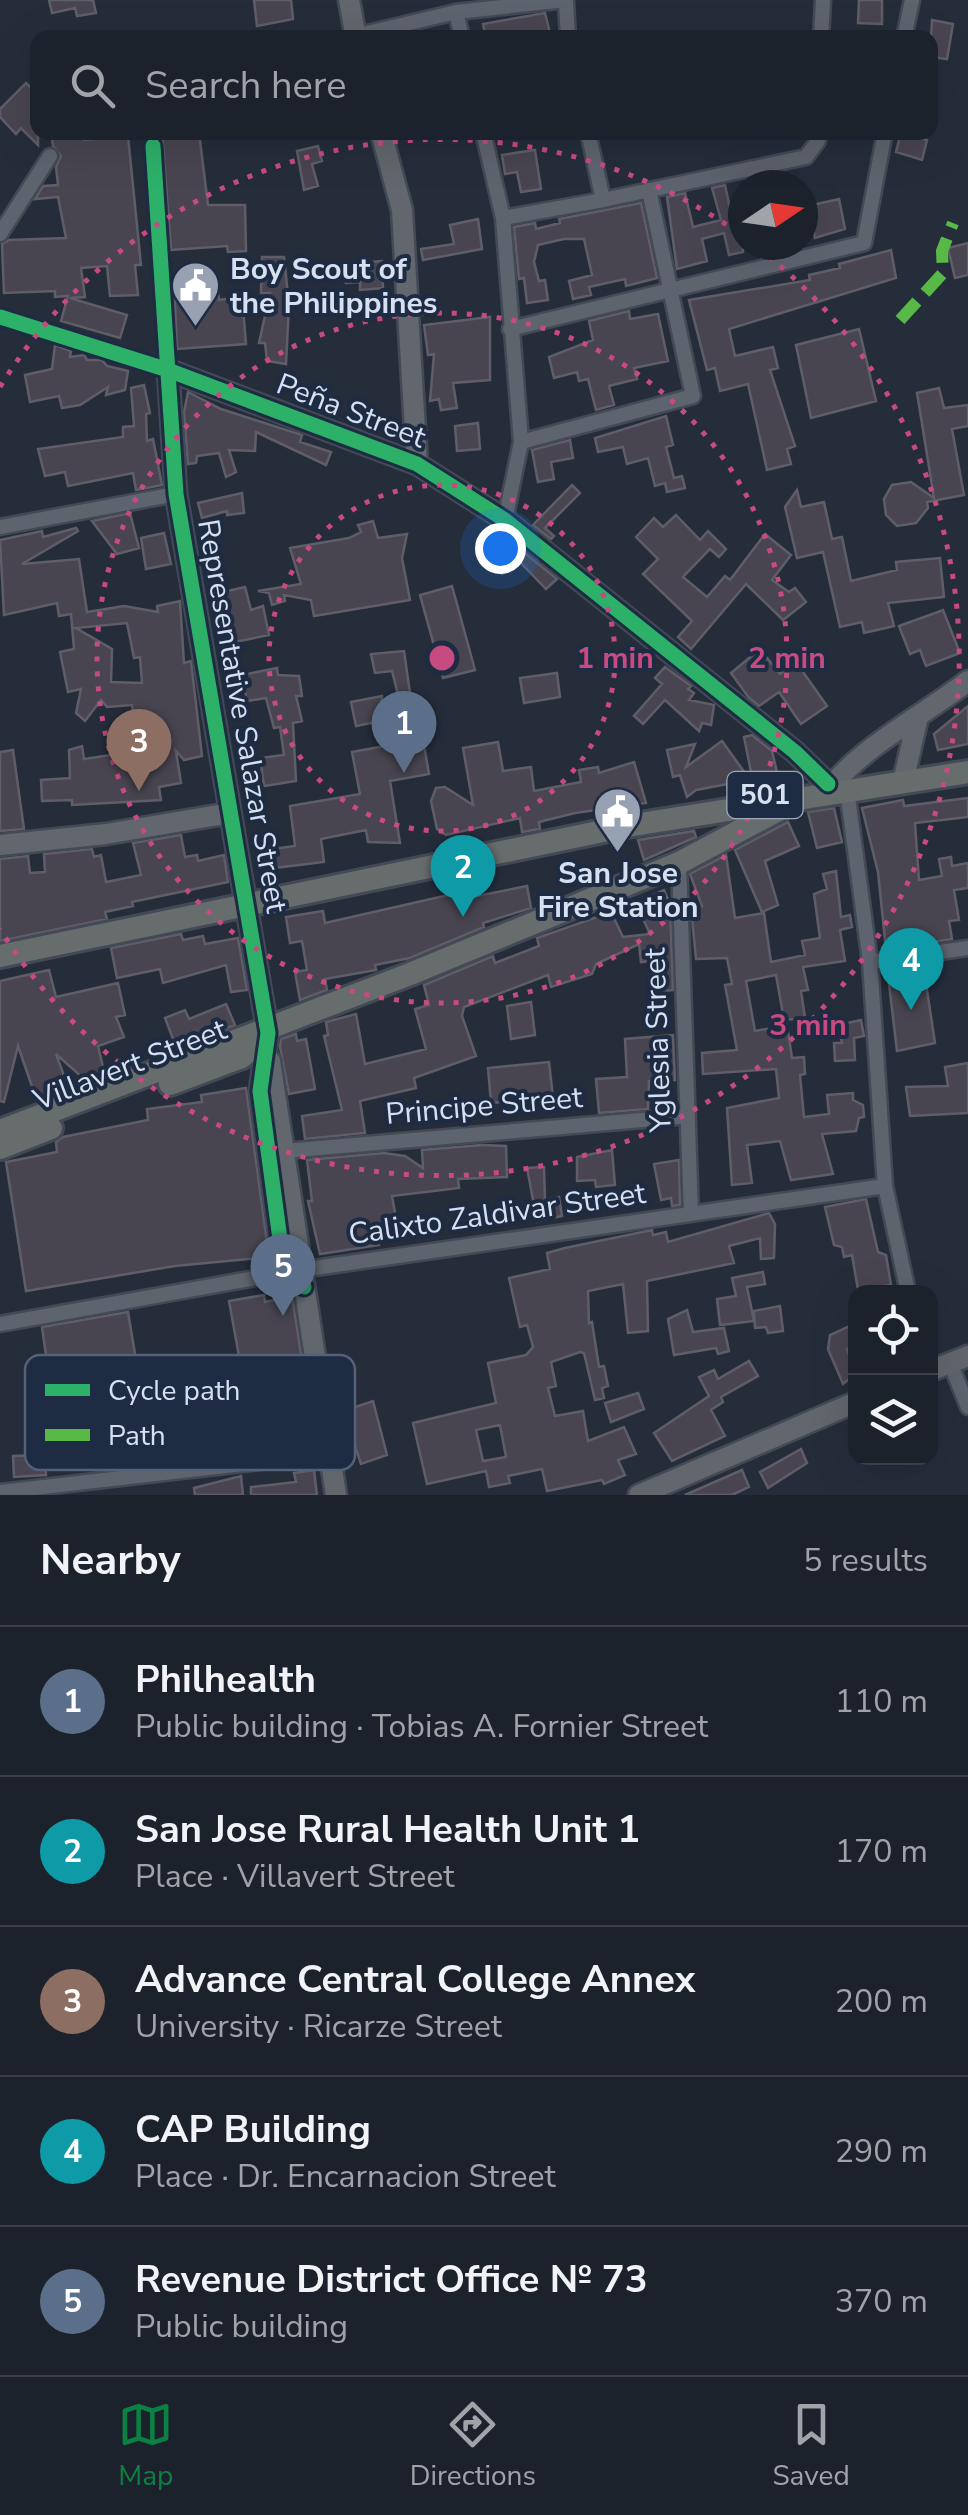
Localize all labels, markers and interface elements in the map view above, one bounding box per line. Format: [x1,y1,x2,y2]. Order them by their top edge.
search box [30,30,938,140]
icon: search [65,58,120,113]
text: Search here [145,60,346,111]
north arrow [728,170,818,260]
place label: Boy Scout of the Philippines [230,249,438,324]
public building icon: Boy Scout of the Philippines [169,260,221,328]
street label: Peña Street [270,364,432,458]
street label: Representative Salazar Street [187,516,297,916]
your location [475,523,526,574]
text: 1 min [576,638,654,679]
text: 2 min [748,638,826,679]
centre of rings [424,640,460,676]
pin: 1 [372,690,436,773]
pin: 3 [106,708,172,791]
road number: 501 [728,772,802,818]
public building icon: San Jose Fire Station [592,786,644,854]
pin: 2 [430,834,496,917]
place label: San Jose Fire Station [537,853,699,928]
pin: 4 [878,928,944,1010]
street label: Yglesia Street [634,947,682,1134]
text: 3 min [769,1005,847,1046]
street label: Villavert Street [27,1009,233,1121]
street label: Principe Street [384,1077,585,1135]
street label: Calixto Zaldivar Street [346,1173,649,1255]
pin: 5 [250,1234,316,1316]
map controls [848,1285,938,1465]
button: locate [848,1285,938,1375]
legend [25,1355,355,1470]
text: Cycle path [108,1372,240,1410]
button: layers [848,1375,938,1465]
text: Path [108,1417,166,1455]
text: Nearby [40,1532,181,1589]
text: 5 results [803,1539,928,1582]
text: Philhealth [135,1654,316,1705]
text: 1 [63,1680,82,1723]
text: 110 m [835,1680,928,1723]
text: Public building · Tobias A. Fornier Street [135,1705,708,1748]
text: San Jose Rural Health Unit 1 [135,1804,640,1855]
text: 2 [63,1830,82,1873]
text: 170 m [835,1830,928,1873]
text: Place · Villavert Street [135,1855,454,1898]
text: Advance Central College Annex [135,1954,696,2005]
text: 3 [63,1980,82,2023]
text: 200 m [835,1980,928,2023]
text: University · Ricarze Street [135,2005,502,2048]
text: CAP Building [135,2104,371,2155]
text: 4 [63,2130,82,2173]
text: 290 m [835,2130,928,2173]
text: Place · Dr. Encarnacion Street [135,2155,556,2198]
text: Revenue District Office № 73 [135,2254,647,2305]
text: 5 [63,2280,82,2323]
text: 370 m [835,2280,928,2323]
text: Public building [135,2305,348,2348]
tab: Map [118,2397,173,2495]
tab: Directions [410,2397,536,2495]
tab: Saved [772,2397,850,2495]

